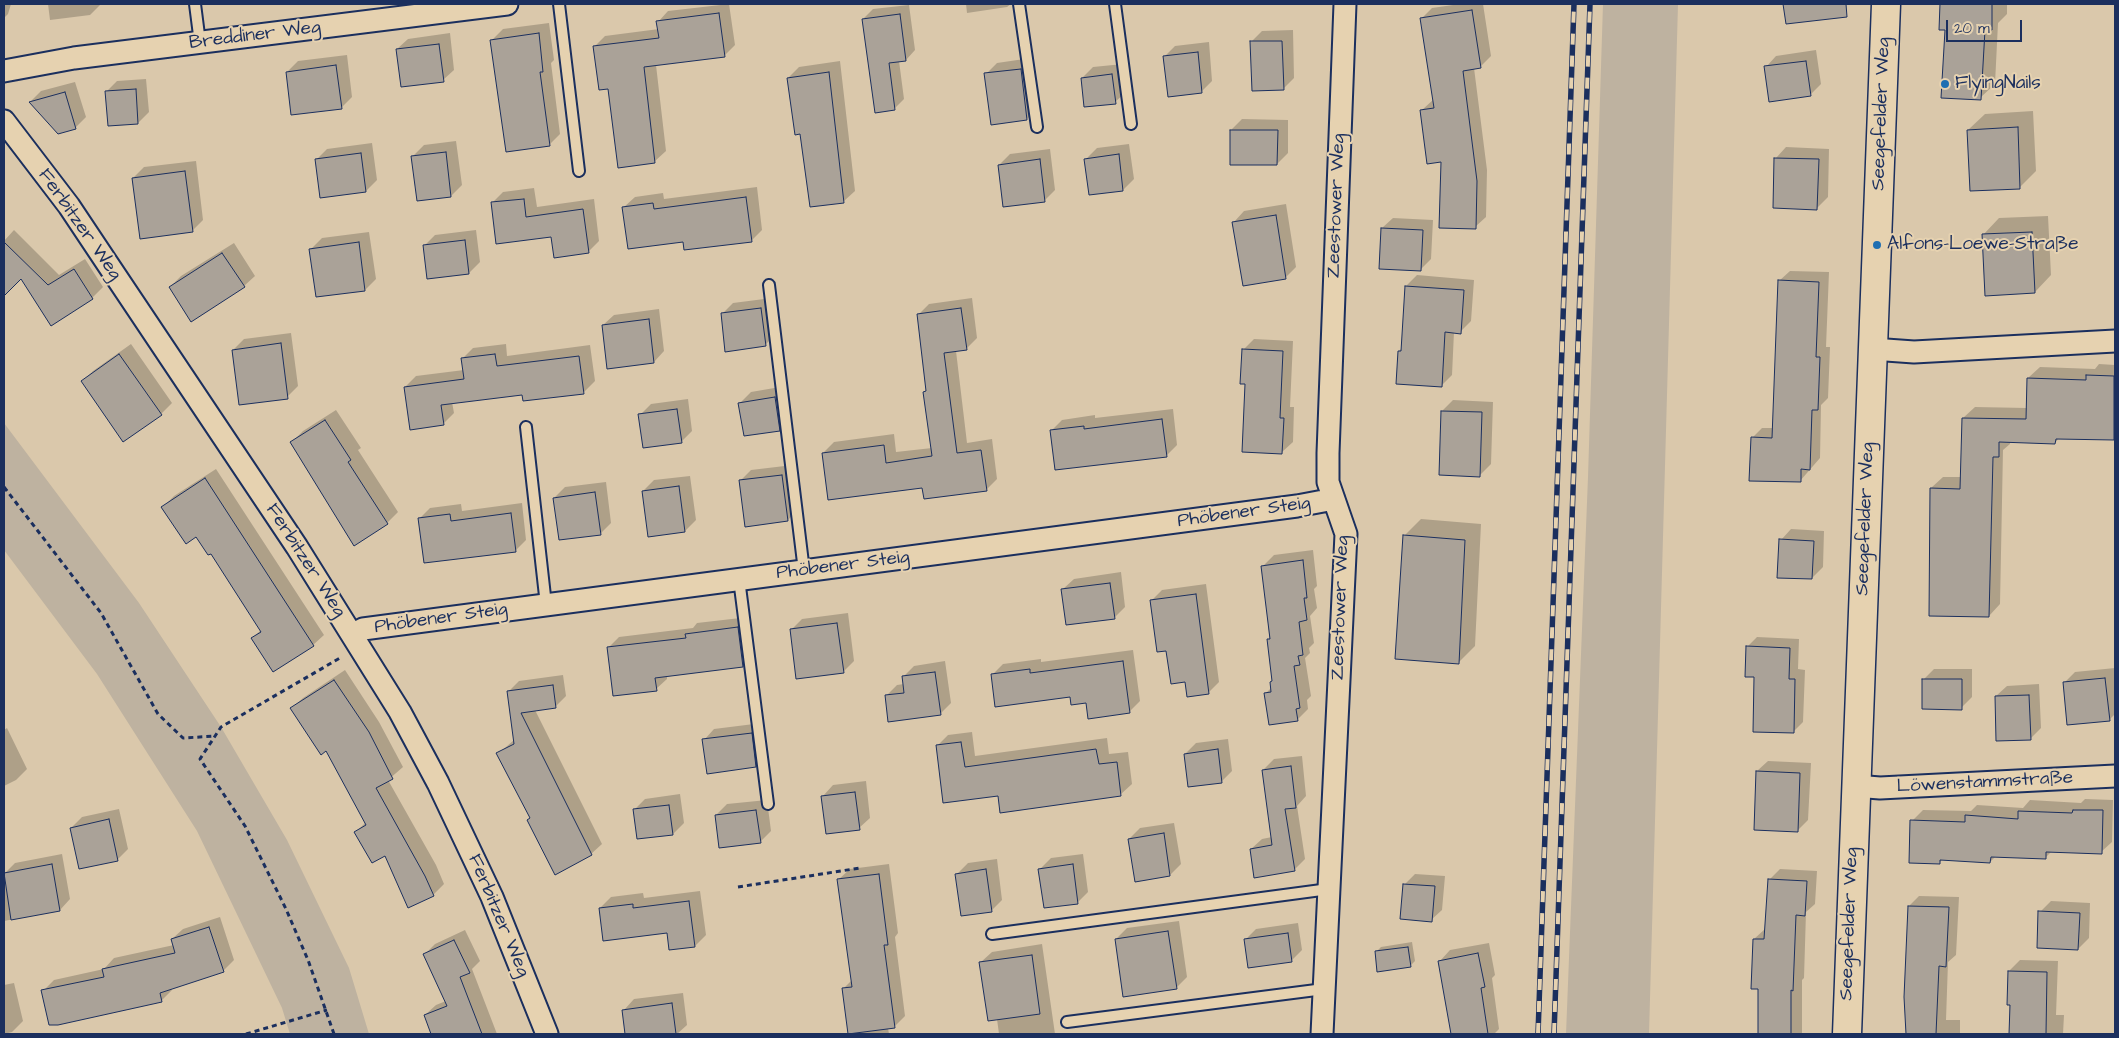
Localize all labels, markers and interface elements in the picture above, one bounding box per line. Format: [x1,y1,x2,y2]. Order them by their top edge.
scale bar [1949,10,2025,42]
street label: Breddiner Weg [188,17,322,55]
text: 20 m [1954,18,1990,39]
street label: Seegefelder Weg [1868,37,1896,191]
place label: FlyingNails [1955,73,2041,95]
marker: FlyingNails [1939,78,1951,90]
street label: Zeestower Weg [1323,133,1351,279]
street label: Ferbitzer Weg [32,165,126,285]
place label: Alfons-Loewe-Straße [1887,234,2079,256]
marker: Alfons-Loewe-Straße [1871,239,1883,251]
street label: Seegefelder Weg [1852,442,1880,596]
street label: Phöbener Steig [1176,492,1312,534]
street label: Ferbitzer Weg [260,500,350,622]
street label: Zeestower Weg [1327,535,1355,681]
street label: Phöbener Steig [775,547,911,585]
street label: Phöbener Steig [373,598,509,640]
street label: Löwenstammstraße [1896,767,2074,799]
street label: Seegefelder Weg [1836,847,1864,1001]
street label: Ferbitzer Weg [462,851,534,981]

